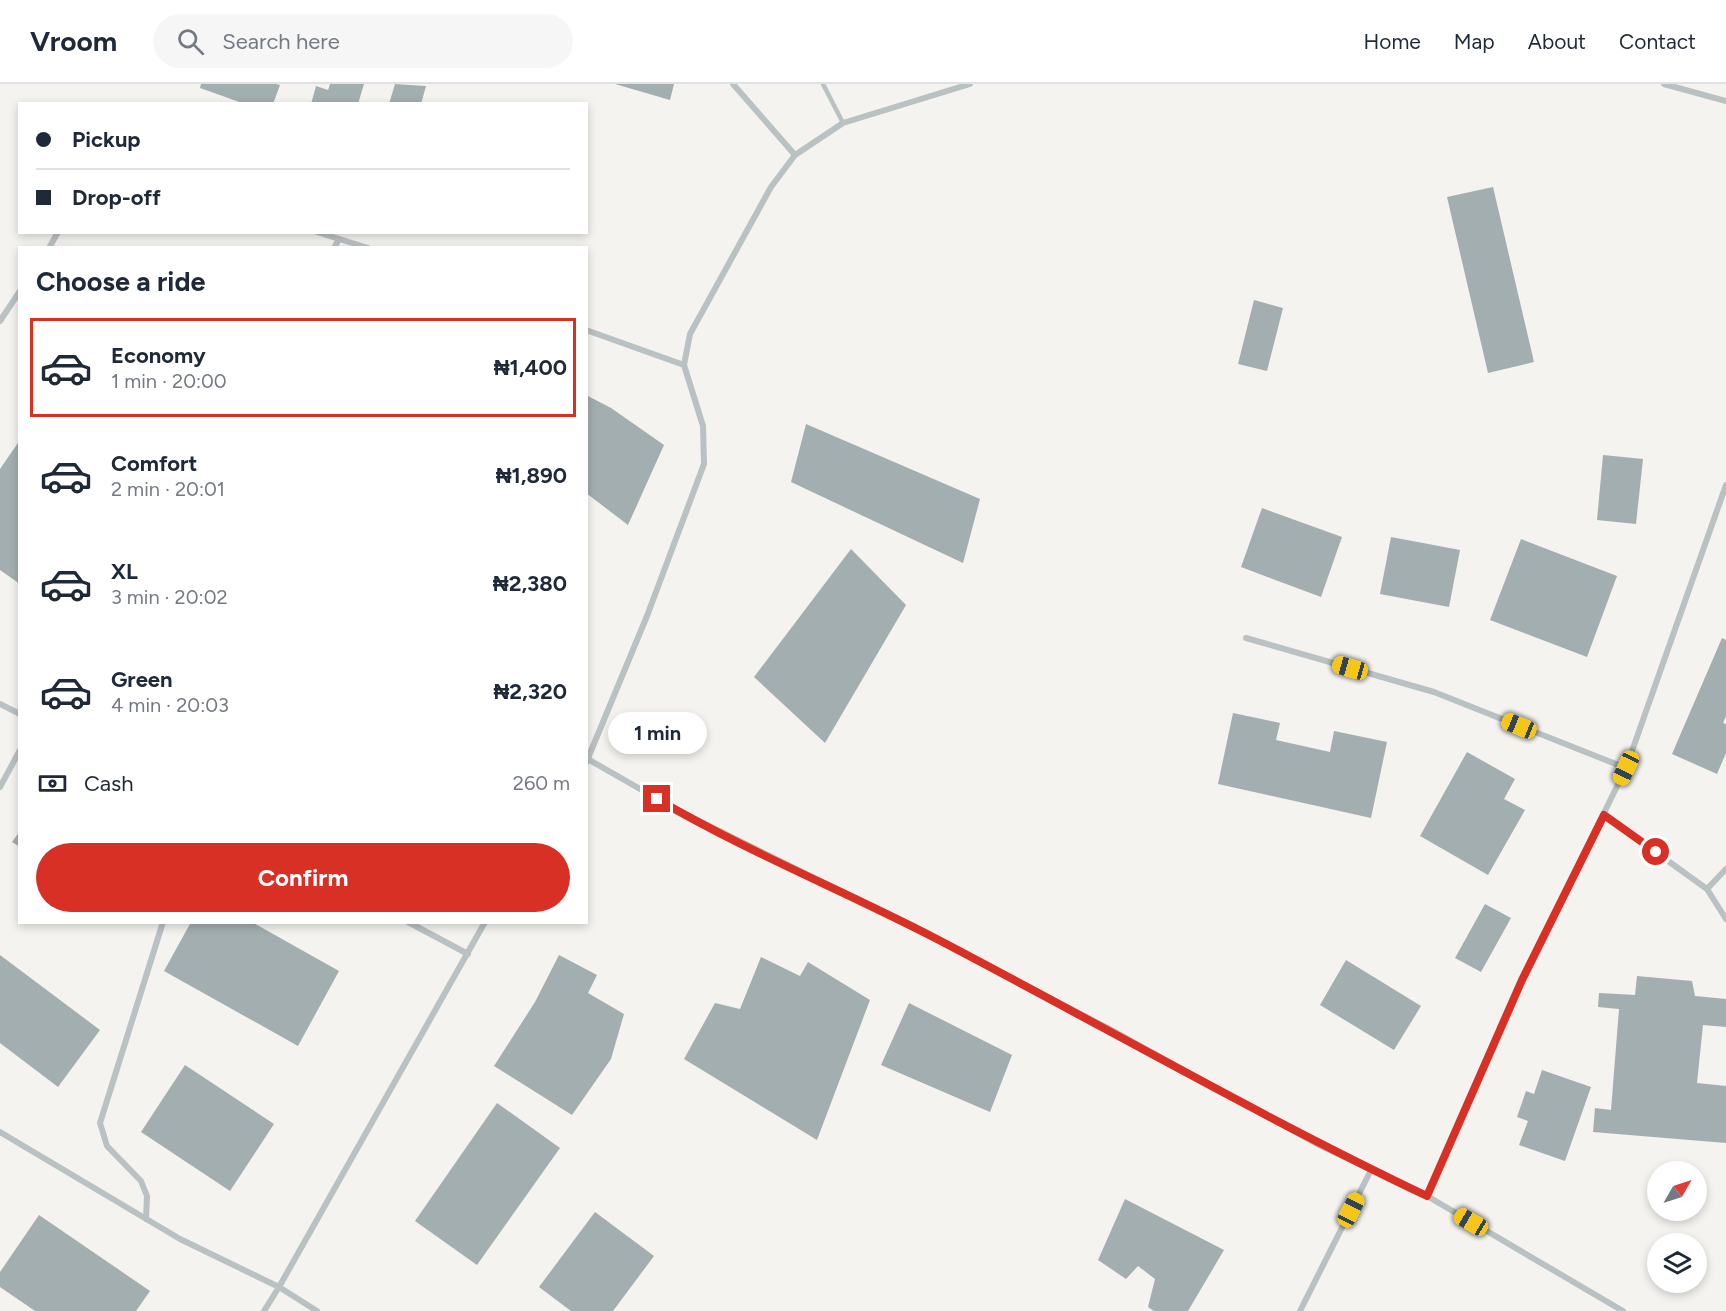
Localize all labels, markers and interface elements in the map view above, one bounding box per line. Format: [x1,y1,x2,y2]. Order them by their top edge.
search box [153,14,573,68]
text: Vroom [30,24,117,58]
icon: search [174,25,207,58]
text: Search here [222,28,340,55]
text: Home [1364,29,1421,54]
text: Map [1454,29,1495,54]
text: About [1528,29,1586,54]
text: Contact [1619,29,1696,54]
text: Pickup [72,126,141,153]
text: Drop-off [72,184,161,211]
text: Choose a ride [36,265,205,298]
icon: car [39,341,93,395]
text: Economy [111,342,206,369]
text: ₦1,400 [494,354,567,381]
text: 1 min · 20:00 [111,369,227,393]
icon: car [39,449,93,503]
text: Comfort [111,450,197,477]
text: ₦1,890 [496,462,567,489]
text: 2 min · 20:01 [111,477,225,501]
icon: car [39,557,93,611]
text: XL [111,558,138,585]
text: ₦2,380 [493,570,567,597]
text: 3 min · 20:02 [111,585,228,609]
car [1330,654,1370,682]
icon: car [39,665,93,719]
text: Green [111,666,173,693]
text: ₦2,320 [493,678,567,705]
text: 4 min · 20:03 [111,693,229,717]
car [1499,711,1539,741]
callout: 1 min [608,712,706,754]
text: 1 min [634,721,681,745]
car [1610,748,1642,788]
icon: cash [36,767,69,800]
text: Cash [84,770,134,797]
text: 260 m [513,771,570,795]
route end [643,785,670,812]
route start [1642,838,1669,865]
button: Confirm [36,843,570,912]
north arrow [1647,1161,1707,1221]
map controls [1647,1161,1707,1293]
car [1335,1190,1367,1230]
car [1451,1205,1491,1239]
button: layers [1647,1233,1707,1293]

